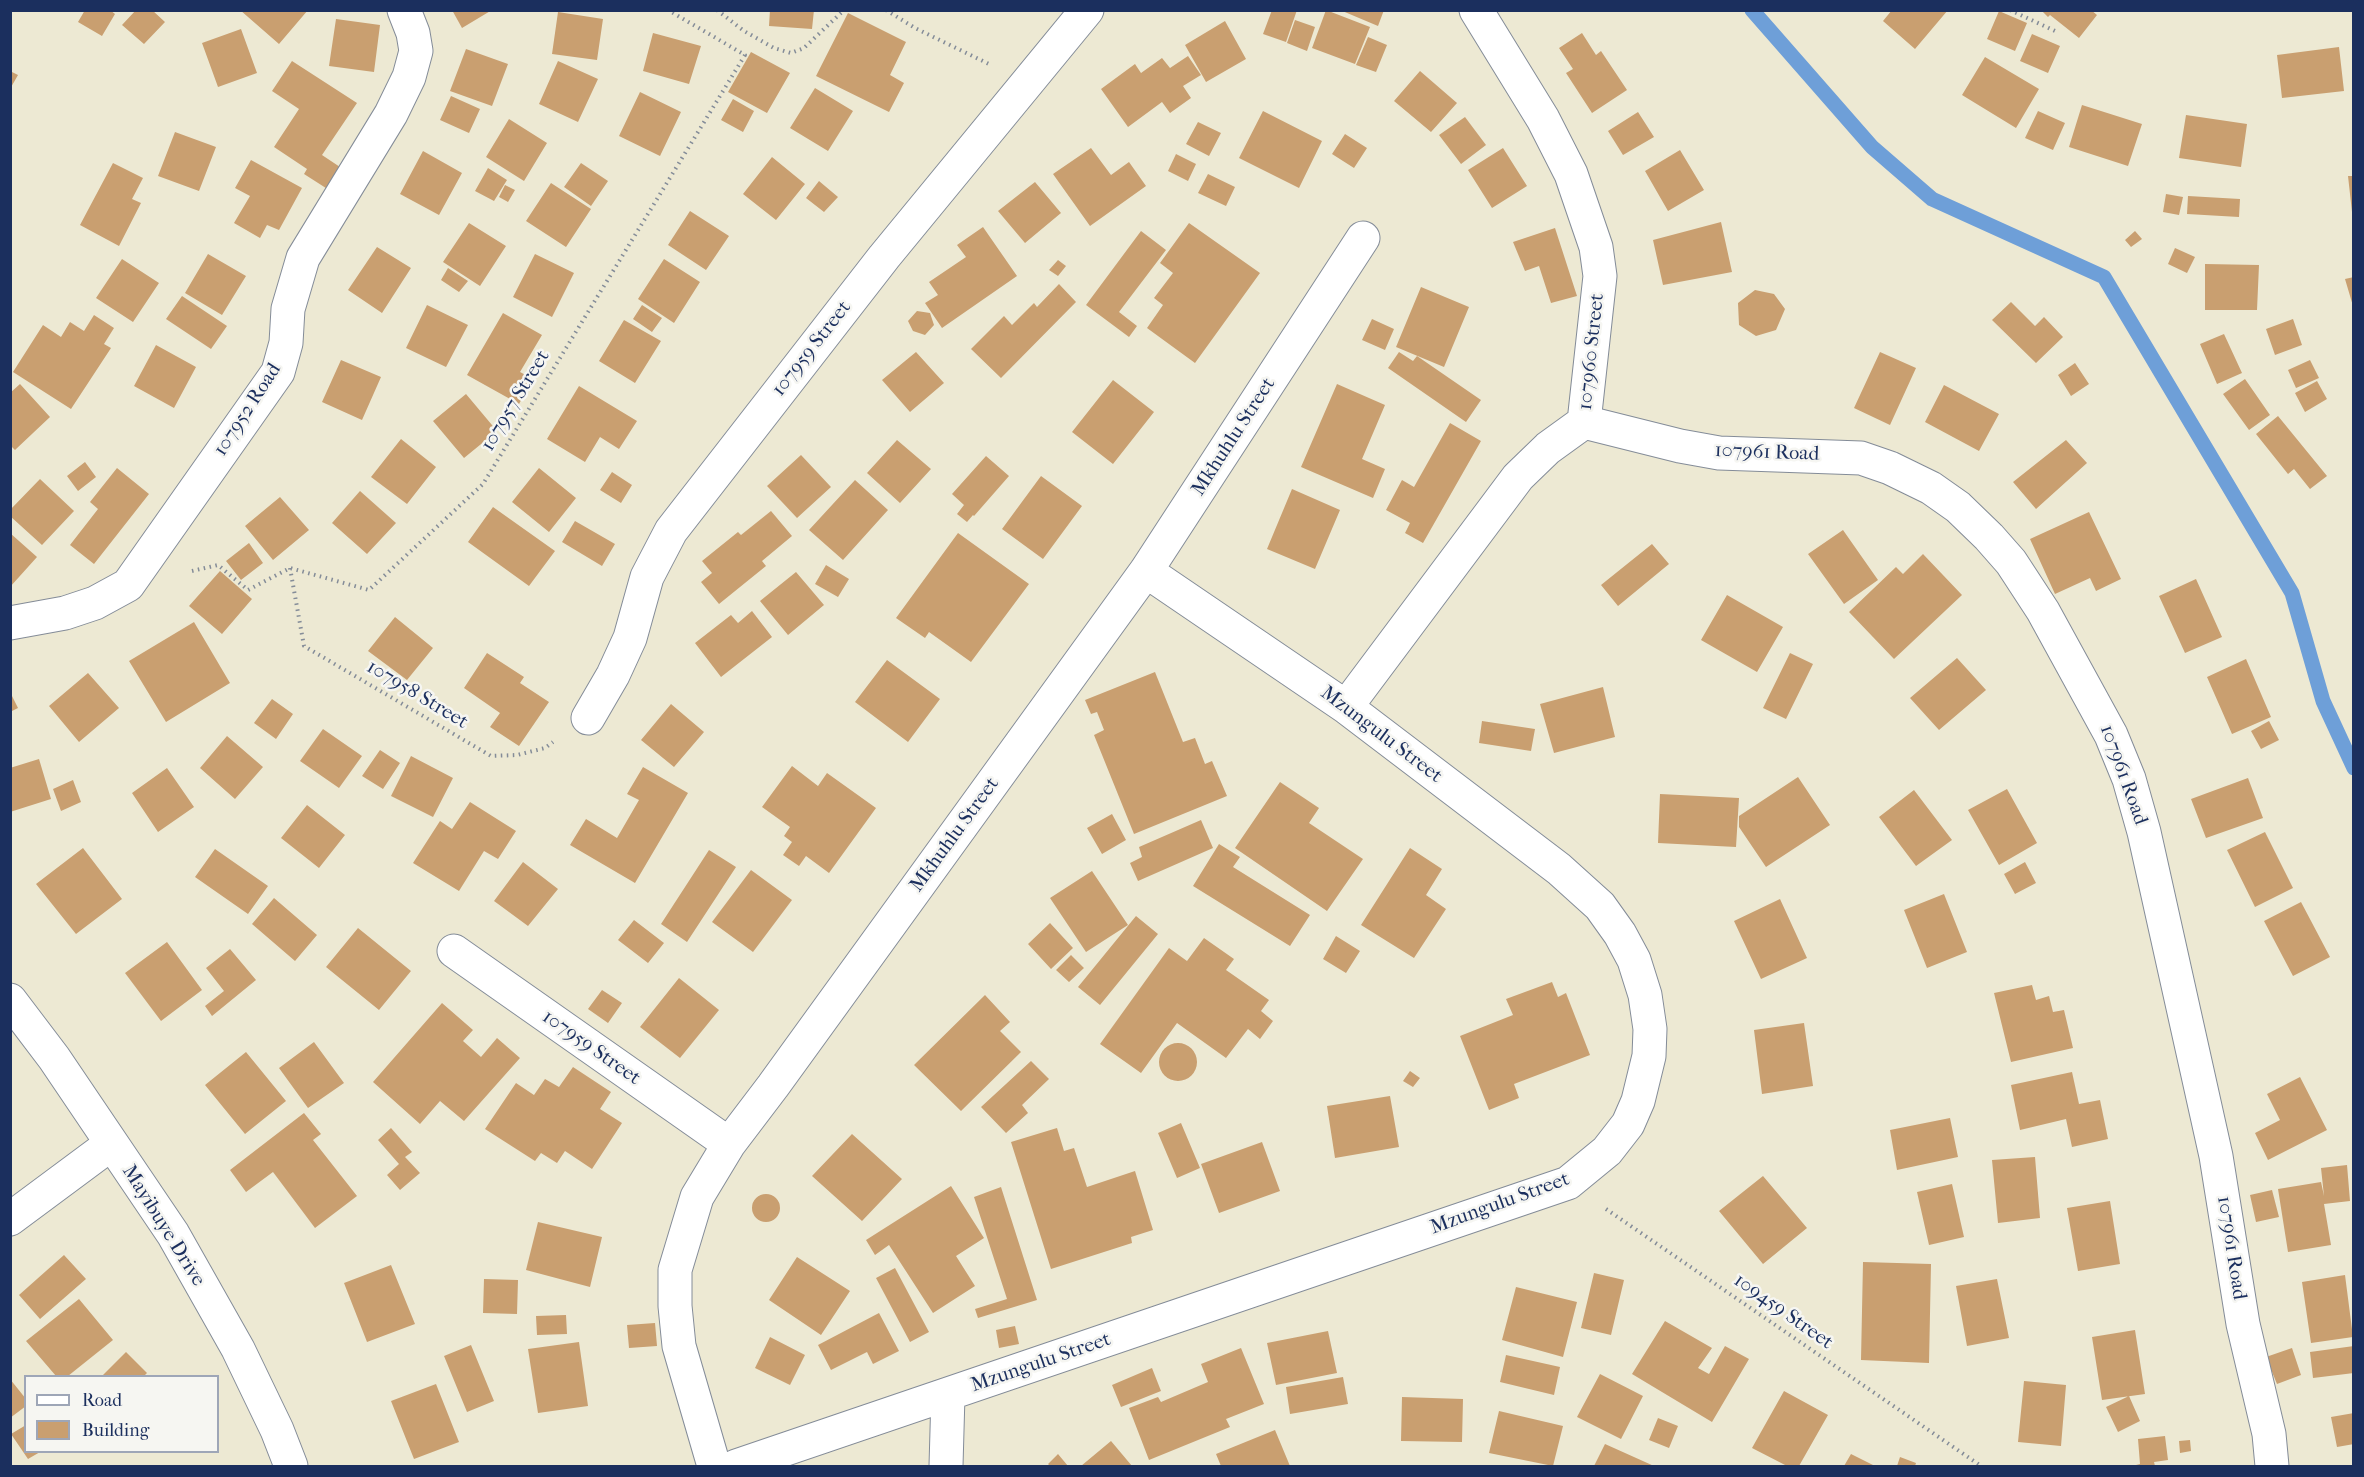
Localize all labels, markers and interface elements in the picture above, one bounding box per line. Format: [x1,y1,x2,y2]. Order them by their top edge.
street label: 107960 Street [1574,293,1610,411]
street label: 107959 Street [767,297,857,401]
street label: 107957 Street [476,346,556,456]
street label: 107952 Road [209,359,287,461]
street label: Mkhuhlu Street [1187,373,1281,501]
street label: 107961 Road [1714,439,1820,467]
street label: 107958 Street [362,655,472,735]
street label: Mzungulu Street [1315,681,1447,789]
street label: 107961 Road [2094,722,2152,828]
street label: Mkhuhlu Street [905,773,1005,897]
street label: 107959 Street [537,1005,645,1091]
street label: Mayibuye Drive [116,1161,210,1291]
street label: Mzungulu Street [1427,1168,1573,1240]
street label: 107961 Road [2211,1194,2251,1302]
street label: 109459 Street [1729,1269,1837,1355]
street label: Mzungulu Street [968,1328,1114,1398]
legend [24,1375,219,1453]
text: Road [82,1390,122,1411]
text: Building [82,1420,149,1441]

